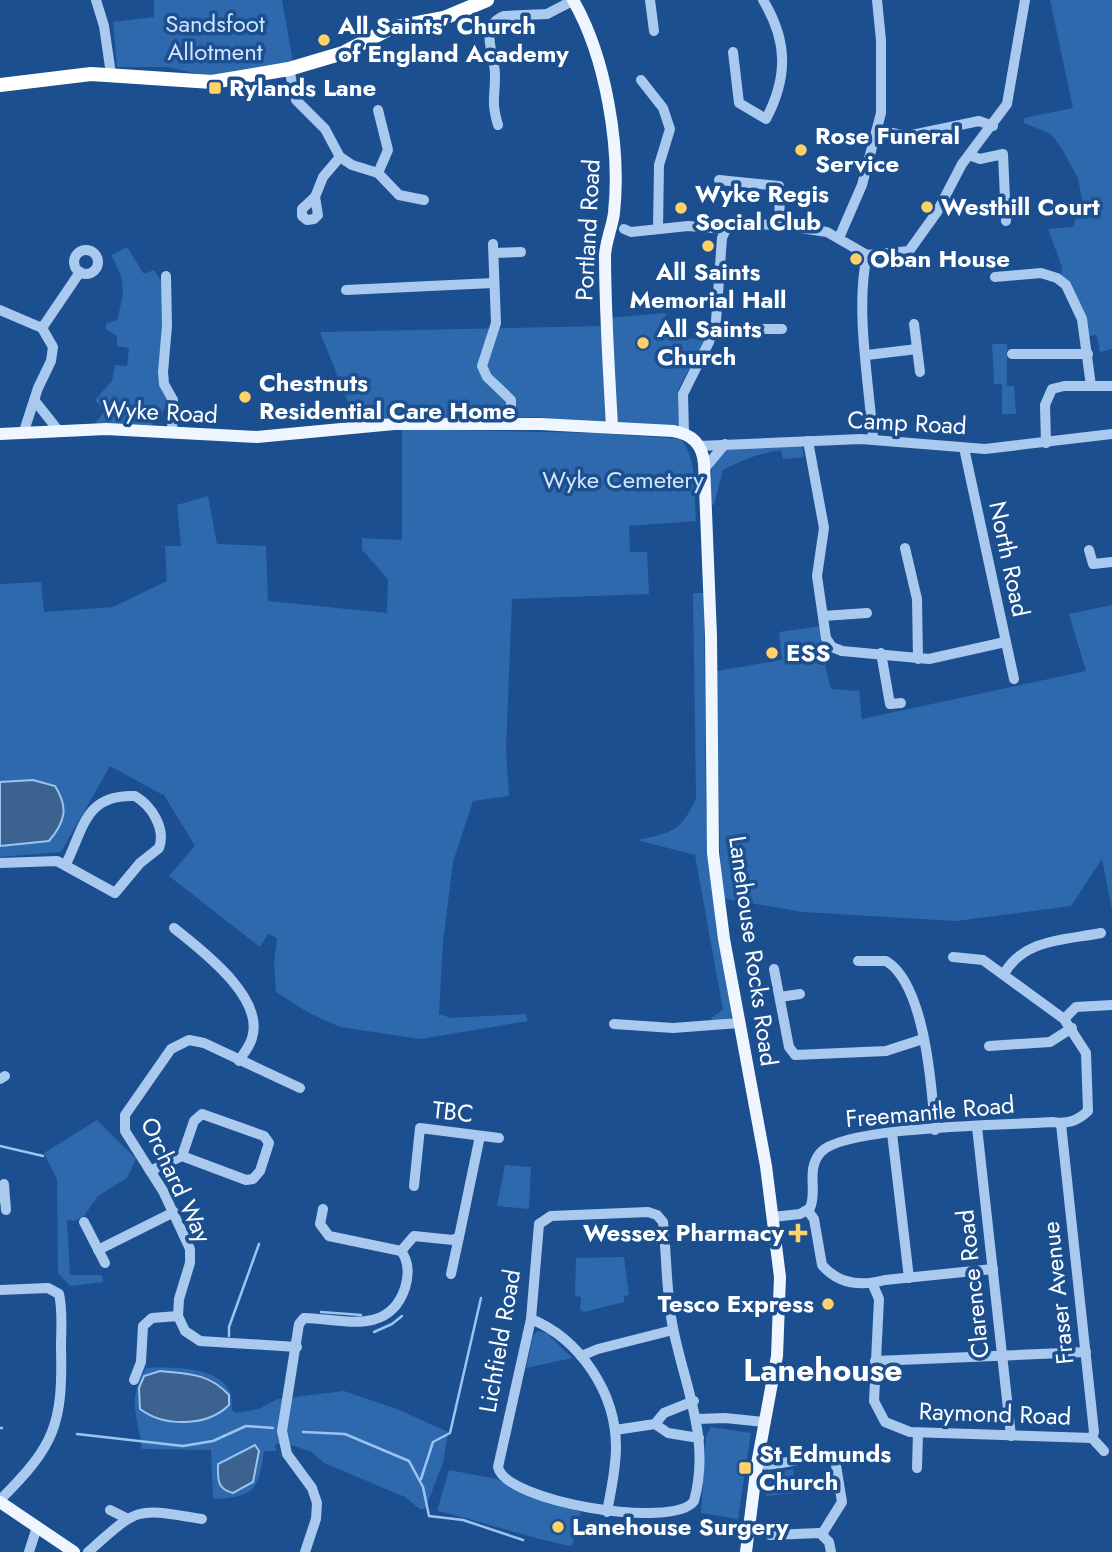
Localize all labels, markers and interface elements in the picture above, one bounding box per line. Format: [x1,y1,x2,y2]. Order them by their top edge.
park label: Sandsfoot Allotment [165,6,265,69]
place label: All Saints' Church of England Academy [337,8,569,71]
marker: All Saints' Church of England Academy [316,32,332,48]
place label: Rylands Lane [229,70,376,105]
marker: Rylands Lane [207,80,223,96]
place label: Rose Funeral Service [815,118,960,181]
marker: Rose Funeral Service [793,142,809,158]
street label: Portland Road [566,158,609,302]
place label: Wyke Regis Social Club [695,176,829,239]
place label: Westhill Court [941,189,1100,224]
marker: Westhill Court [919,199,935,215]
marker: Wyke Regis Social Club [673,200,689,216]
marker: All Saints Memorial Hall [700,238,716,254]
place label: Oban House [870,241,1010,276]
marker: Oban House [848,251,864,267]
place label: All Saints Memorial Hall [630,254,786,317]
place label: All Saints Church [656,311,762,374]
marker: All Saints Church [635,335,651,351]
place label: Chestnuts Residential Care Home [259,365,516,428]
marker: Chestnuts Residential Care Home [237,389,253,405]
street label: Wyke Road [101,391,219,432]
street label: Camp Road [847,402,968,443]
park label: Wyke Cemetery [542,462,704,497]
street label: North Road [980,498,1039,620]
place label: ESS [786,635,830,670]
marker: ESS [764,645,780,661]
street label: Lanehouse Rocks Road [720,834,787,1068]
street label: Freemantle Road [844,1087,1016,1136]
street label: TBC [431,1092,475,1131]
street label: Orchard Way [132,1111,221,1249]
street label: Clarence Road [947,1208,998,1360]
place label: Wessex Pharmacy [583,1215,784,1250]
street label: Fraser Avenue [1033,1220,1082,1366]
marker: Wessex Pharmacy [790,1225,806,1241]
street label: Lichfield Road [470,1267,529,1415]
place label: Tesco Express [658,1286,814,1321]
marker: Tesco Express [820,1296,836,1312]
district label: Lanehouse [743,1347,903,1393]
street label: Raymond Road [918,1393,1072,1434]
place label: St Edmunds Church [759,1436,891,1499]
marker: St Edmunds Church [737,1460,753,1476]
place label: Lanehouse Surgery [572,1509,789,1544]
marker: Lanehouse Surgery [550,1519,566,1535]

